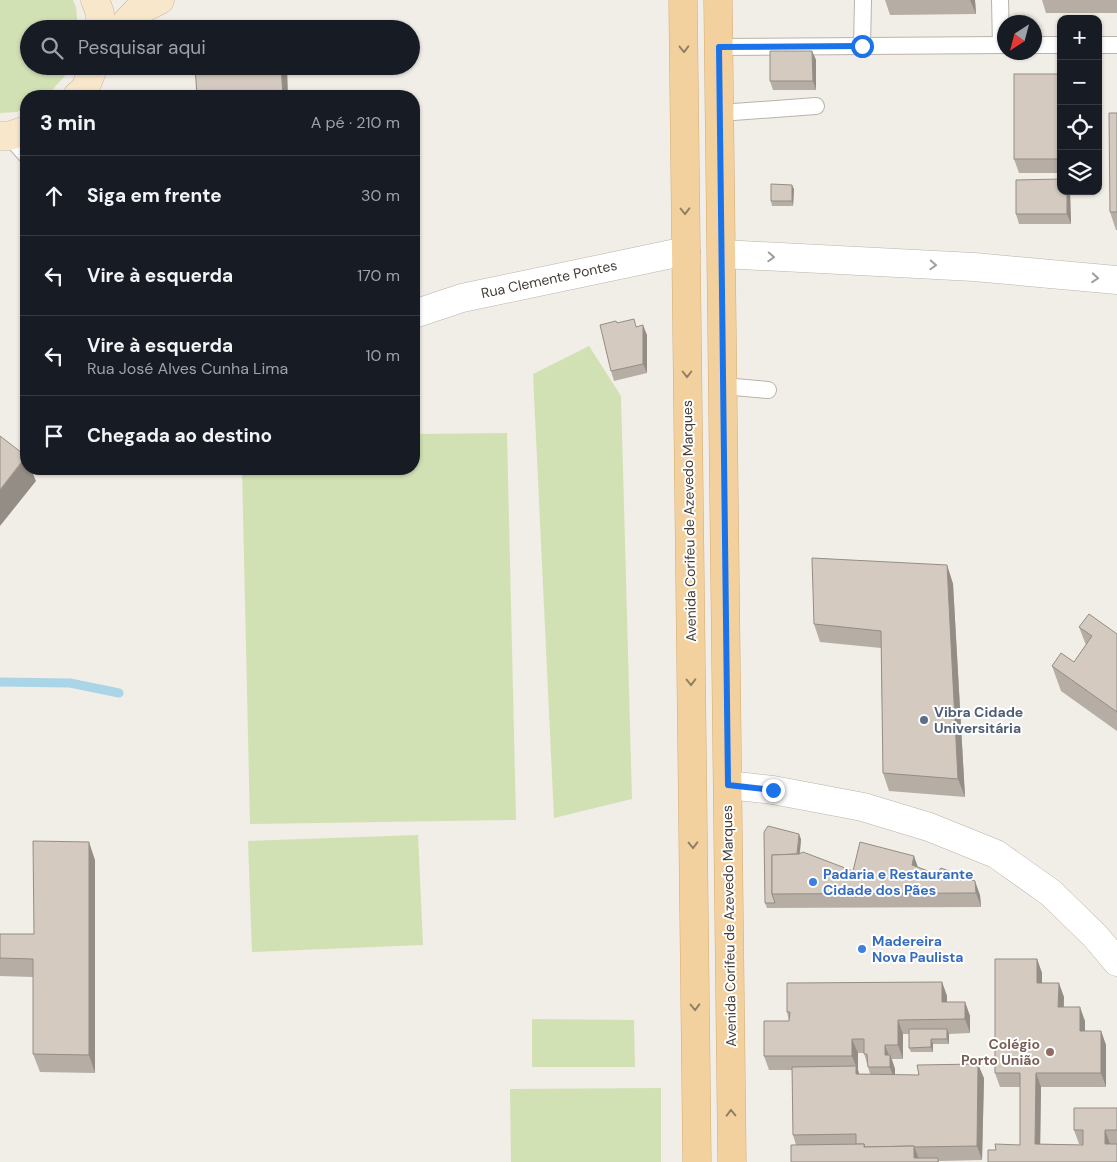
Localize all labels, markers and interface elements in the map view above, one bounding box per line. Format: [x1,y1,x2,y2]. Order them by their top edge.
north arrow [997,15,1042,60]
map controls [1057,15,1102,195]
button: + [1057,15,1102,60]
search box [20,20,420,75]
icon: search [38,34,66,62]
text: Pesquisar aqui [78,35,206,60]
route start [851,35,874,58]
one-way arrow [678,45,689,53]
button: − [1057,60,1102,105]
button: locate [1057,105,1102,150]
text: 3 min [40,109,96,137]
text: A pé · 210 m [311,112,400,133]
button: layers [1057,150,1102,195]
icon: ahead [40,182,68,210]
text: Siga em frente [87,183,222,208]
text: 30 m [361,185,400,206]
one-way arrow [680,208,690,215]
one-way arrow [767,251,775,262]
street label: Rua Clemente Pontes [479,256,619,302]
one-way arrow [929,259,937,270]
icon: left [40,262,68,290]
text: Vire à esquerda [87,263,233,288]
text: 170 m [357,265,400,286]
one-way arrow [1091,272,1099,283]
text: Vire à esquerda [87,333,233,358]
icon: left [40,342,68,370]
text: 10 m [366,345,400,366]
text: Rua José Alves Cunha Lima [87,358,288,379]
one-way arrow [682,370,692,378]
street label: Avenida Corifeu de Azevedo Marques [678,400,700,642]
icon: arrive [40,422,68,450]
text: Chegada ao destino [87,423,272,448]
one-way arrow [686,678,696,686]
place label: Vibra Cidade Universitária [934,703,1023,737]
marker: Vibra Cidade Universitária [918,714,930,726]
route end [762,779,785,802]
street label: Avenida Corifeu de Azevedo Marques [718,805,740,1047]
one-way arrow [688,841,698,849]
place label: Padaria e Restaurante Cidade dos Pães [823,865,973,899]
marker: Padaria e Restaurante Cidade dos Pães [807,876,819,888]
place label: Madereira Nova Paulista [872,932,963,966]
marker: Madereira Nova Paulista [856,943,868,955]
one-way arrow [690,1004,700,1011]
place label: Colégio Porto União [961,1035,1040,1069]
marker: Colégio Porto União [1044,1046,1056,1058]
one-way arrow [726,1109,737,1117]

